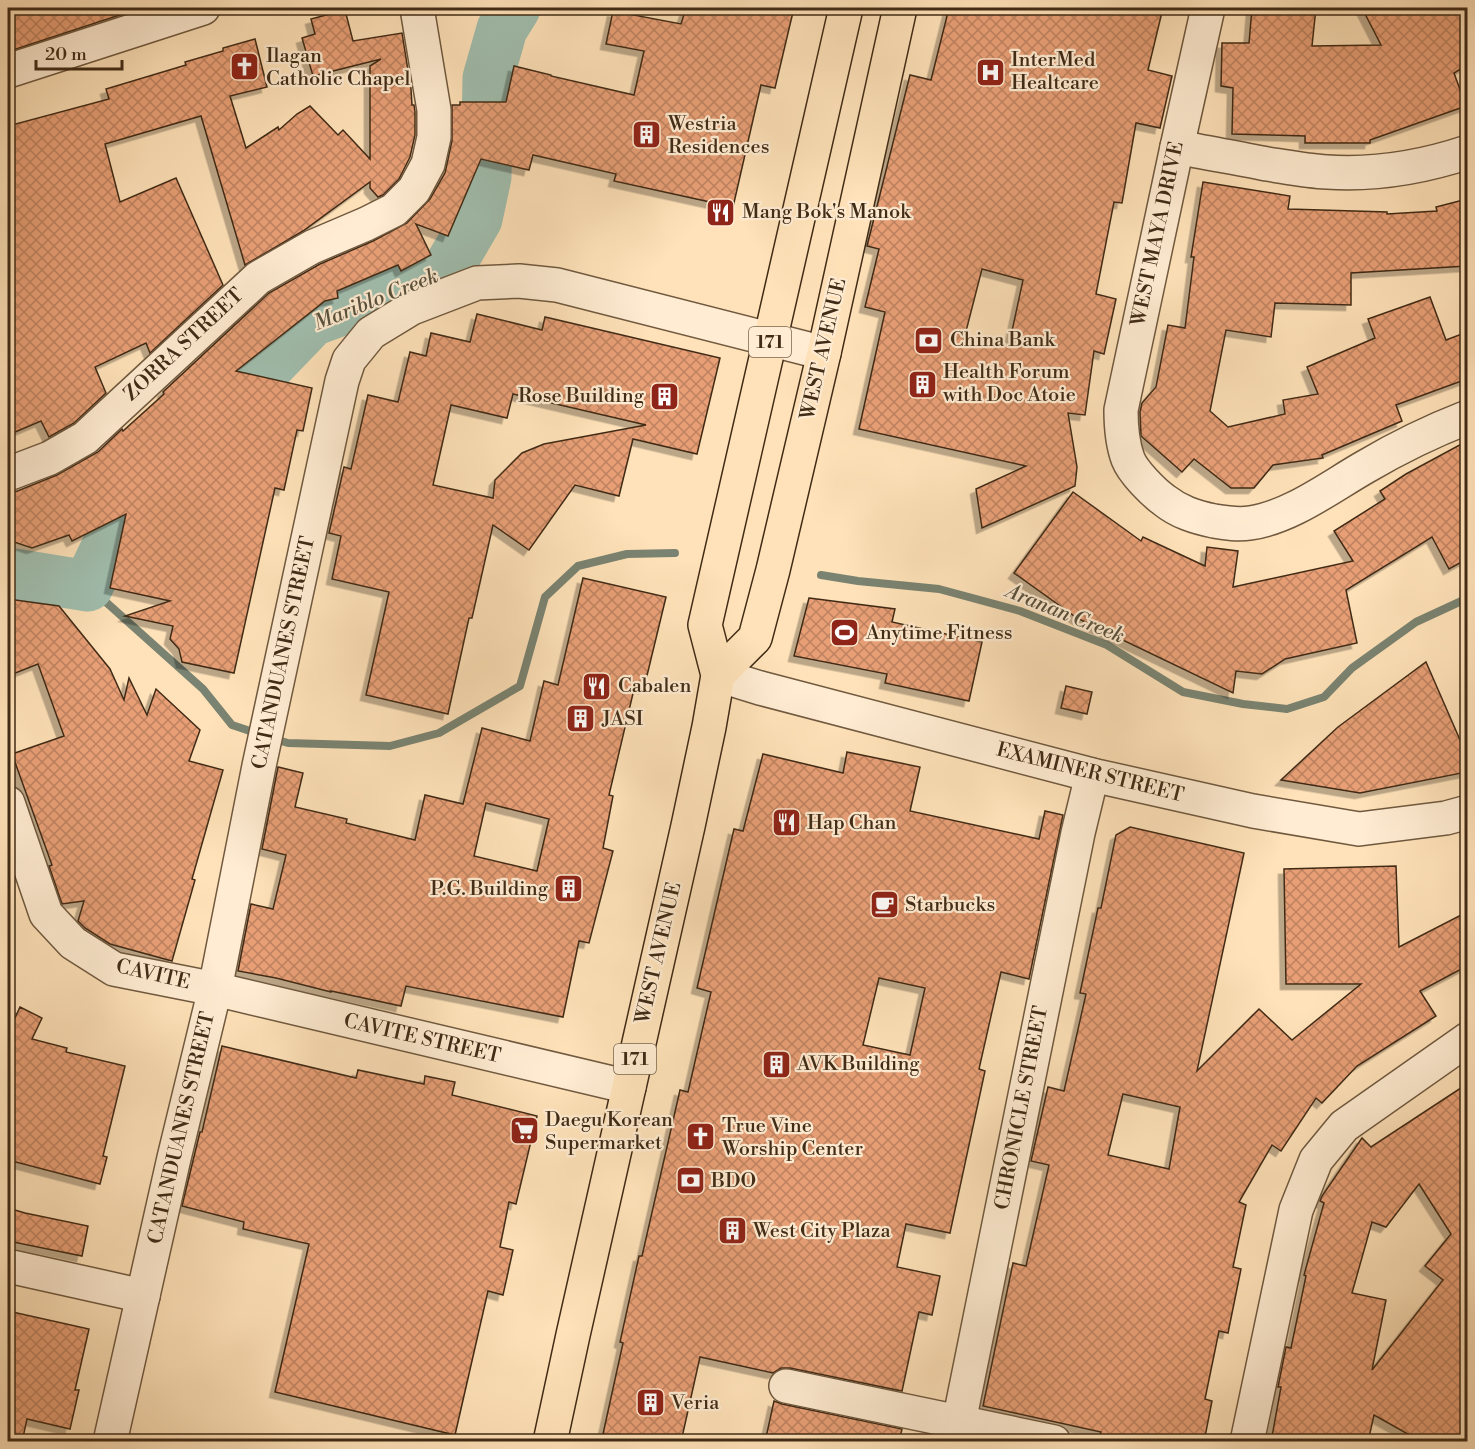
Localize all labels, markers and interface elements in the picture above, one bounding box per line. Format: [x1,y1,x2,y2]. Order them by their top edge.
scale bar [36,33,122,71]
text: 20 m [45,43,87,66]
place label: Ilagan Catholic Chapel [266,44,411,92]
place label: InterMed Healtcare [1011,48,1099,96]
church icon: Ilagan Catholic Chapel [229,51,261,83]
hospital icon: InterMed Healtcare [974,56,1006,88]
place label: Westria Residences [667,112,769,160]
building icon: Westria Residences [631,119,663,151]
street label: WEST MAYA DRIVE [1126,139,1190,330]
restaurant icon: Mang Bok's Manok [705,196,737,228]
place label: Mang Bok's Manok [742,200,912,225]
water label: Mariblo Creek [310,263,442,337]
street label: WEST AVENUE [795,276,852,423]
street label: ZORRA STREET [119,283,249,407]
bank icon: China Bank [913,324,945,356]
road number: 171 [749,327,791,357]
place label: China Bank [950,328,1057,353]
place label: Health Forum with Doc Atoie [942,360,1076,408]
building icon: Health Forum with Doc Atoie [906,368,938,400]
building icon: Rose Building [649,380,681,412]
place label: Rose Building [518,384,645,409]
street label: CATANDUANES STREET [247,534,321,772]
water label: Aranan Creek [1000,578,1128,650]
sports icon: Anytime Fitness [829,617,861,649]
place label: Anytime Fitness [865,621,1013,646]
restaurant icon: Cabalen [581,670,613,702]
place label: Cabalen [618,674,691,699]
building icon: JASI [565,703,597,735]
place label: JASI [601,707,644,732]
street label: EXAMINER STREET [994,738,1186,808]
restaurant icon: Hap Chan [770,807,802,839]
place label: Hap Chan [807,811,897,836]
building icon: P.G. Building [553,873,585,905]
place label: P.G. Building [430,877,549,902]
street label: WEST AVENUE [630,880,687,1027]
cafe icon: Starbucks [868,889,900,921]
place label: Starbucks [905,893,995,918]
street label: CAVITE [113,954,193,996]
street label: CHRONICLE STREET [990,1004,1054,1212]
street label: CAVITE STREET [341,1009,503,1069]
street label: CATANDUANES STREET [143,1010,221,1246]
road number: 171 [614,1044,656,1074]
building icon: AVK Building [760,1048,792,1080]
place label: AVK Building [796,1052,920,1077]
place label: Daegu Korean Supermarket [545,1108,673,1156]
place label: True Vine Worship Center [721,1114,863,1162]
supermarket icon: Daegu Korean Supermarket [508,1115,540,1147]
church icon: True Vine Worship Center [685,1121,717,1153]
bank icon: BDO [674,1165,706,1197]
place label: BDO [710,1169,756,1194]
building icon: West City Plaza [716,1215,748,1247]
place label: West City Plaza [752,1219,891,1244]
building icon: Veria [634,1387,666,1419]
place label: Veria [670,1391,720,1416]

